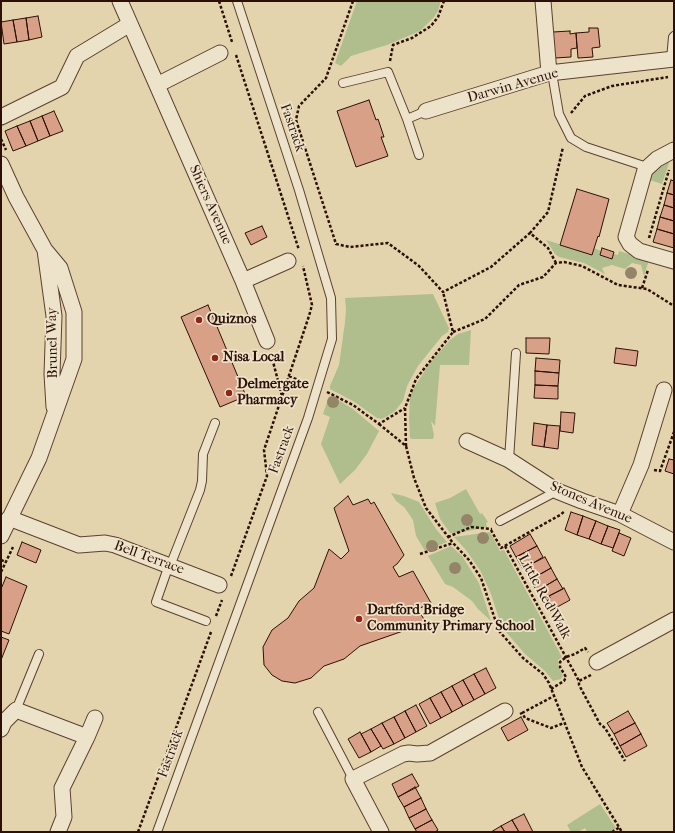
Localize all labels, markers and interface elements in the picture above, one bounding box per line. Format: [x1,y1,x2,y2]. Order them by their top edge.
street label: Darwin Avenue [465,65,561,107]
street label: Fastrack [276,102,308,154]
street label: Shiers Avenue [185,163,235,247]
street label: Brunel Way [44,307,62,379]
place label: Quiznos [207,312,256,328]
marker: Quiznos [194,315,204,325]
place label: Nisa Local [223,350,284,366]
marker: Nisa Local [210,353,220,363]
place label: Delmergate Pharmacy [237,377,309,410]
marker: Delmergate Pharmacy [224,388,234,398]
street label: Fastrack [266,424,298,476]
street label: Stones Avenue [547,478,635,528]
street label: Bell Terrace [112,538,186,578]
street label: Little Red Walk [514,552,574,642]
place label: Dartford Bridge Community Primary School [367,603,534,636]
marker: Dartford Bridge Community Primary School [354,614,364,624]
street label: Fastrack [155,728,187,780]

